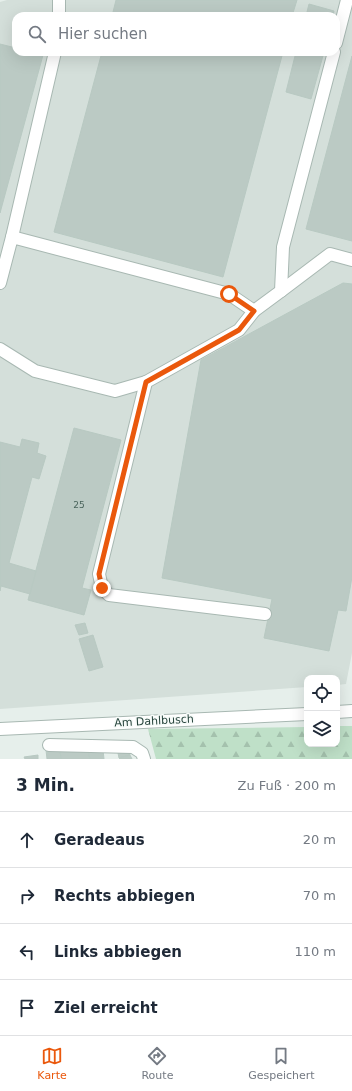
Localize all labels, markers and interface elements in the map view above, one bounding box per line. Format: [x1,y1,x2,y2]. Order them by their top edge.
search box [12,12,340,56]
icon: search [26,23,48,45]
text: Hier suchen [58,25,147,43]
route start [220,285,238,303]
house number: 25 [73,500,85,510]
route end [93,579,111,597]
map controls [304,675,340,747]
button: locate [304,675,340,711]
button: layers [304,711,340,747]
street label: Am Dahlbusch [114,712,194,730]
text: 3 Min. [16,775,75,795]
text: Zu Fuß · 200 m [238,778,336,793]
icon: ahead [16,829,38,851]
text: Geradeaus [54,831,145,849]
text: 20 m [303,832,336,847]
icon: right [16,885,38,907]
text: Rechts abbiegen [54,887,195,905]
text: 70 m [303,888,336,903]
icon: left [16,941,38,963]
text: Links abbiegen [54,943,182,961]
text: 110 m [294,944,336,959]
icon: arrive [16,997,38,1019]
text: Ziel erreicht [54,999,158,1017]
tab: Karte [37,1045,67,1082]
tab: Route [141,1045,173,1082]
tab: Gespeichert [248,1045,315,1082]

